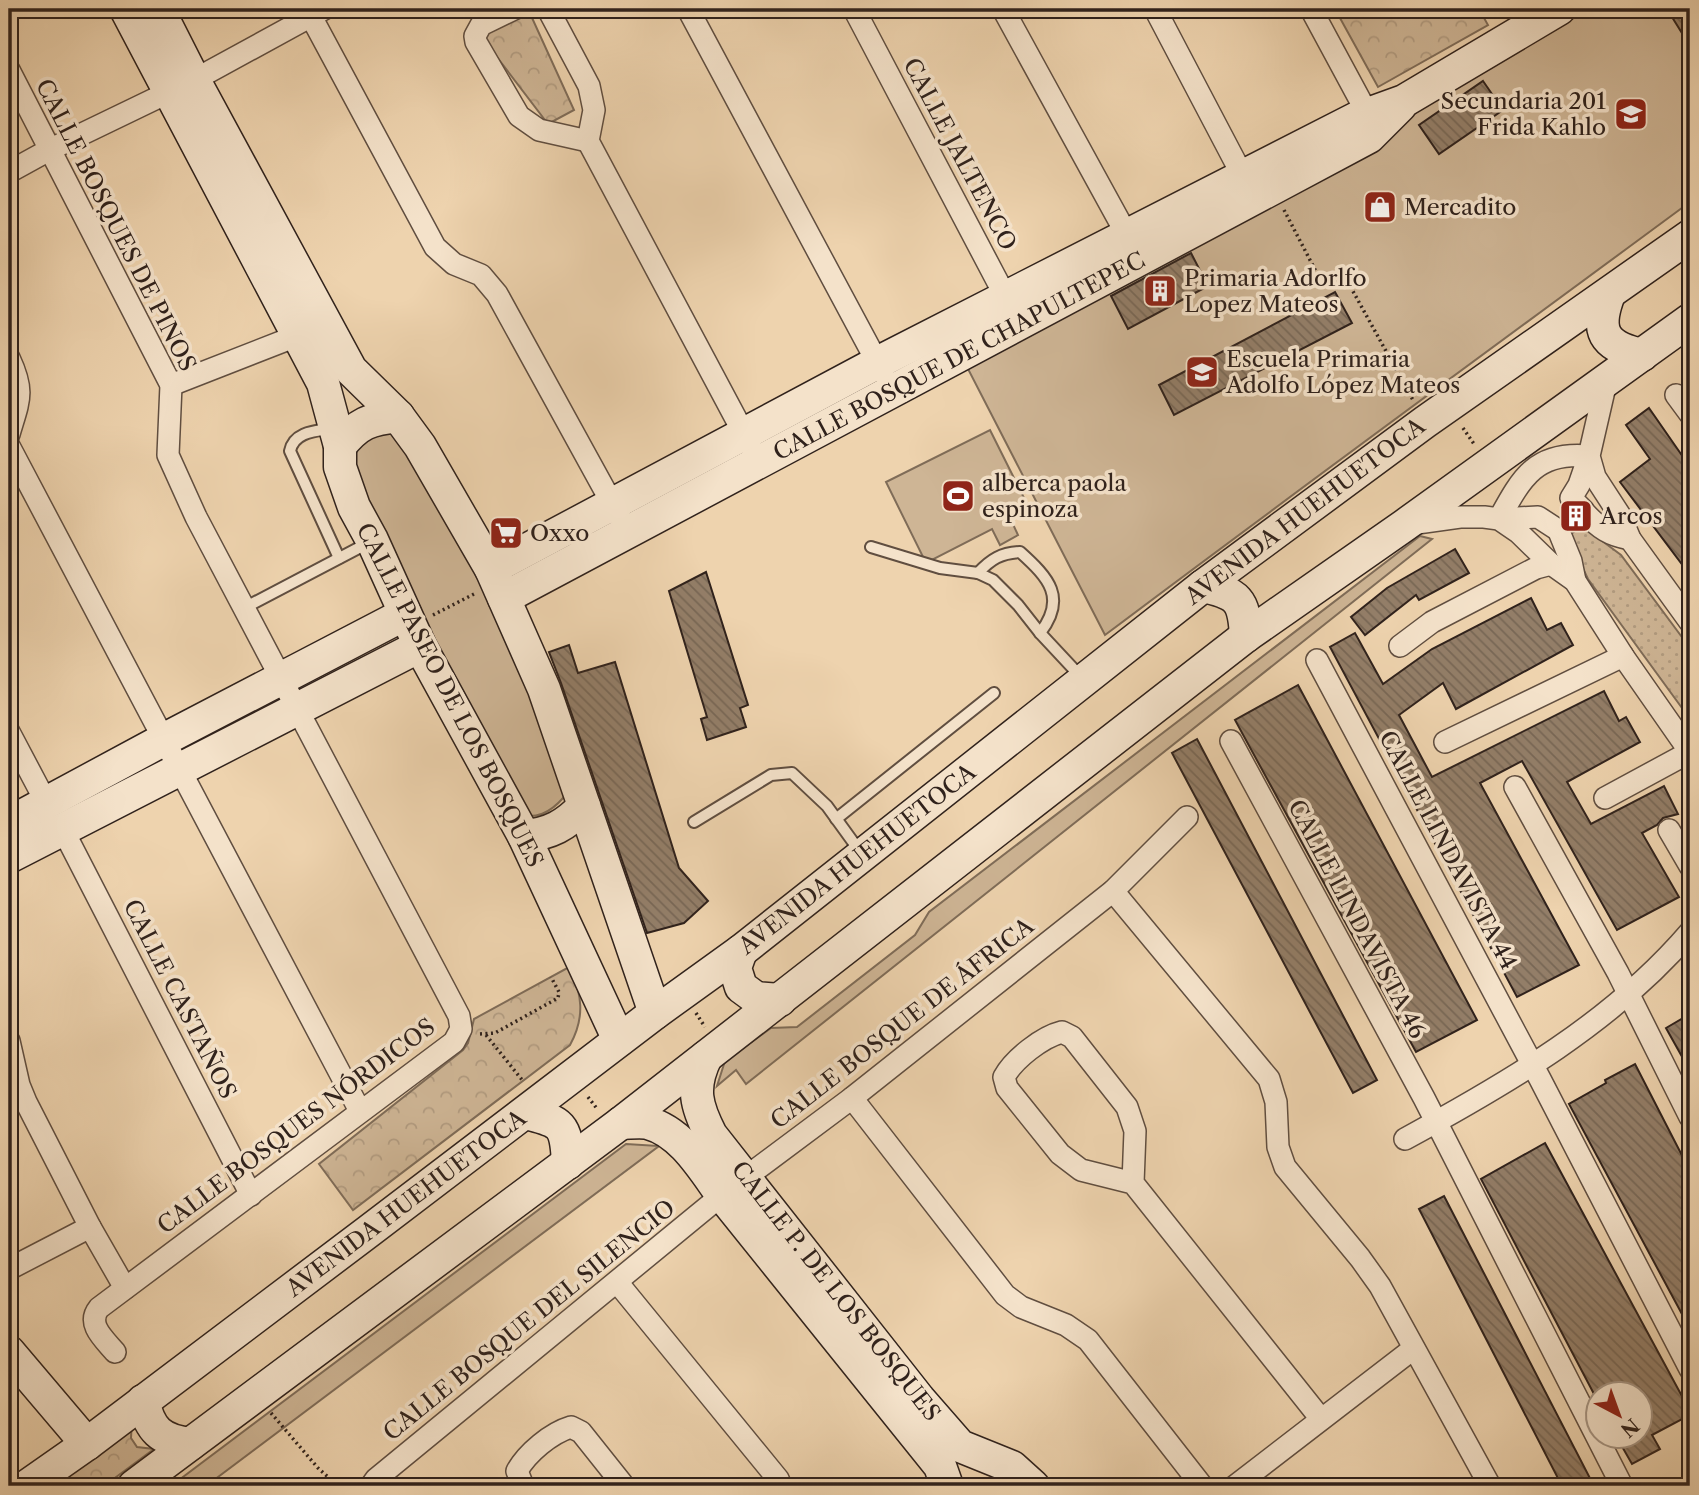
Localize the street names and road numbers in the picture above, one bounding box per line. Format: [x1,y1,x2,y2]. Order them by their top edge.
street label: CALLE JALTENCO [897,53,1023,255]
street label: CALLE BOSQUES DE PINOS [30,74,202,376]
street label: CALLE BOSQUE DE CHAPULTEPEC [768,246,1150,466]
street label: AVENIDA HUEHUETOCA [1179,411,1431,611]
street label: CALLE PASEO DE LOS BOSQUES [351,518,549,872]
street label: CALLE LINDAVISTA 44 [1373,726,1523,974]
street label: AVENIDA HUEHUETOCA [732,757,982,961]
street label: CALLE LINDAVISTA 46 [1282,795,1432,1043]
street label: CALLE CASTAÑOS [118,895,242,1103]
street label: CALLE BOSQUE DE ÁFRICA [765,911,1040,1134]
street label: CALLE BOSQUES NÓRDICOS [152,1012,440,1240]
street label: AVENIDA HUEHUETOCA [280,1103,532,1303]
street label: CALLE P. DE LOS BOSQUES [726,1155,946,1427]
street label: CALLE BOSQUE DEL SILENCIO [378,1194,680,1446]

